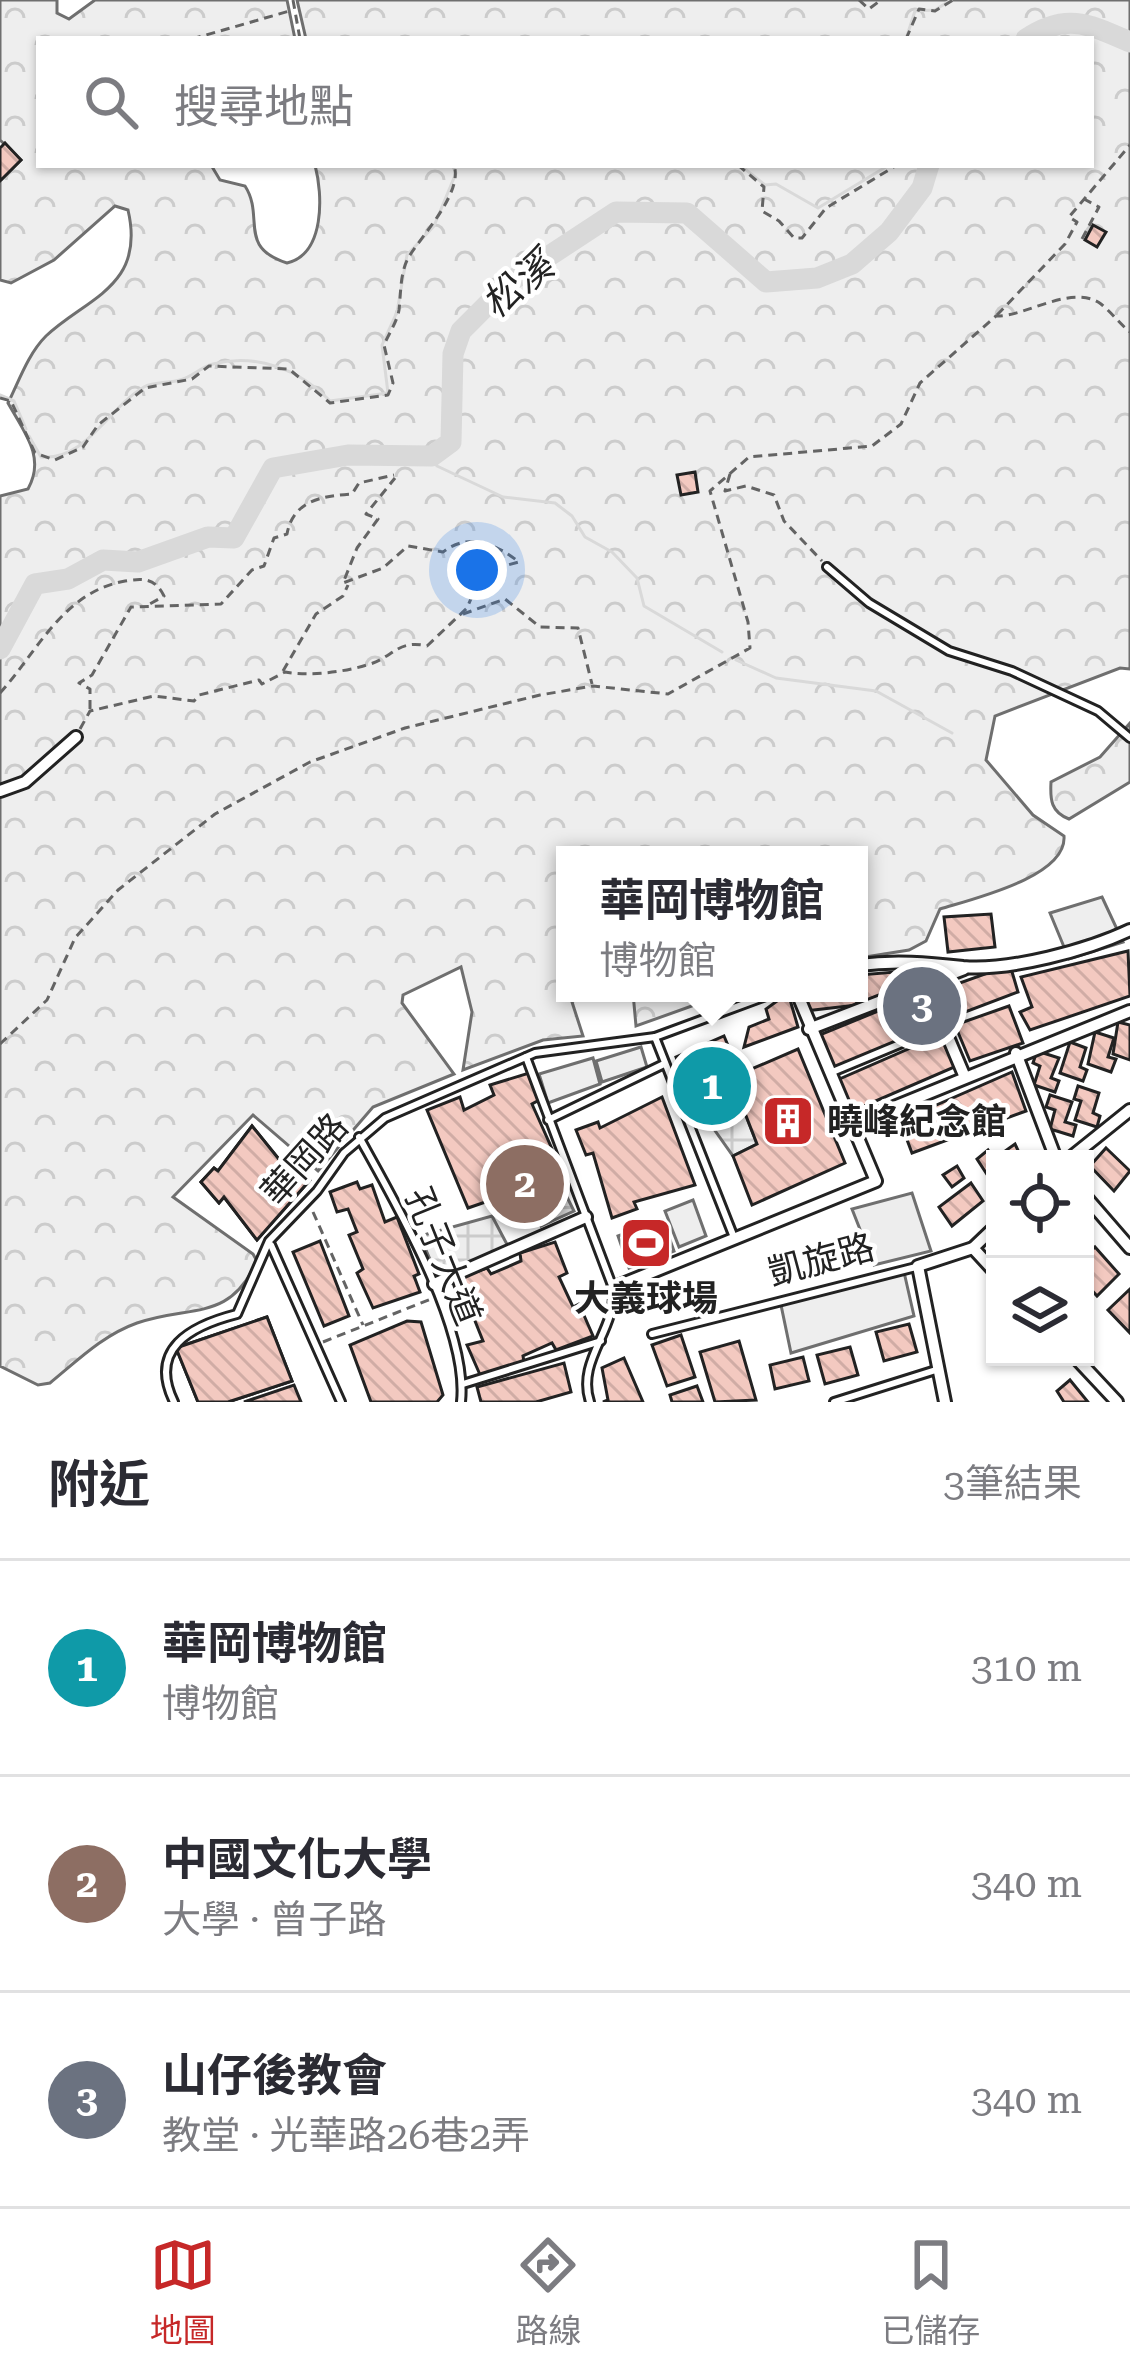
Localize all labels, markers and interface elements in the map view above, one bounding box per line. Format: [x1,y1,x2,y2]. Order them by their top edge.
search box [36,36,1094,168]
icon: search [78,69,144,135]
text: 搜尋地點 [174,80,354,133]
water label: 松溪 [473,239,566,327]
your location [447,540,507,600]
popup [556,846,868,1002]
text: 華岡博物館 [599,874,825,927]
text: 博物館 [599,938,717,984]
pin: 3 [883,961,961,1051]
pin: 1 [673,1041,751,1131]
building icon: 曉峰紀念館 [760,1093,816,1149]
place label: 曉峰紀念館 [827,1101,1007,1143]
street label: 華岡路 [253,1105,356,1214]
pin: 2 [486,1139,564,1229]
map controls [986,1150,1094,1366]
button: locate [986,1150,1094,1258]
street label: 孔子大道 [397,1182,490,1331]
sports icon: 大義球場 [618,1215,674,1271]
street label: 凱旋路 [764,1226,879,1294]
button: layers [986,1258,1094,1366]
place label: 大義球場 [574,1278,718,1320]
text: 附近 [48,1455,150,1514]
text: 3筆結果 [943,1461,1082,1507]
text: 華岡博物館 [162,1617,387,1670]
text: 1 [76,1645,98,1691]
text: 310 m [971,1645,1082,1691]
text: 博物館 [162,1681,279,1727]
text: 中國文化大學 [162,1833,432,1886]
text: 2 [76,1861,98,1907]
text: 340 m [971,1861,1082,1907]
text: 大學 · 曾子路 [162,1897,387,1943]
text: 山仔後教會 [162,2049,387,2102]
text: 3 [76,2077,98,2123]
text: 340 m [971,2077,1082,2123]
text: 教堂 · 光華路26巷2弄 [162,2113,530,2159]
tab: 地圖 [150,2232,216,2352]
tab: 路線 [515,2232,581,2352]
tab: 已儲存 [881,2232,980,2352]

